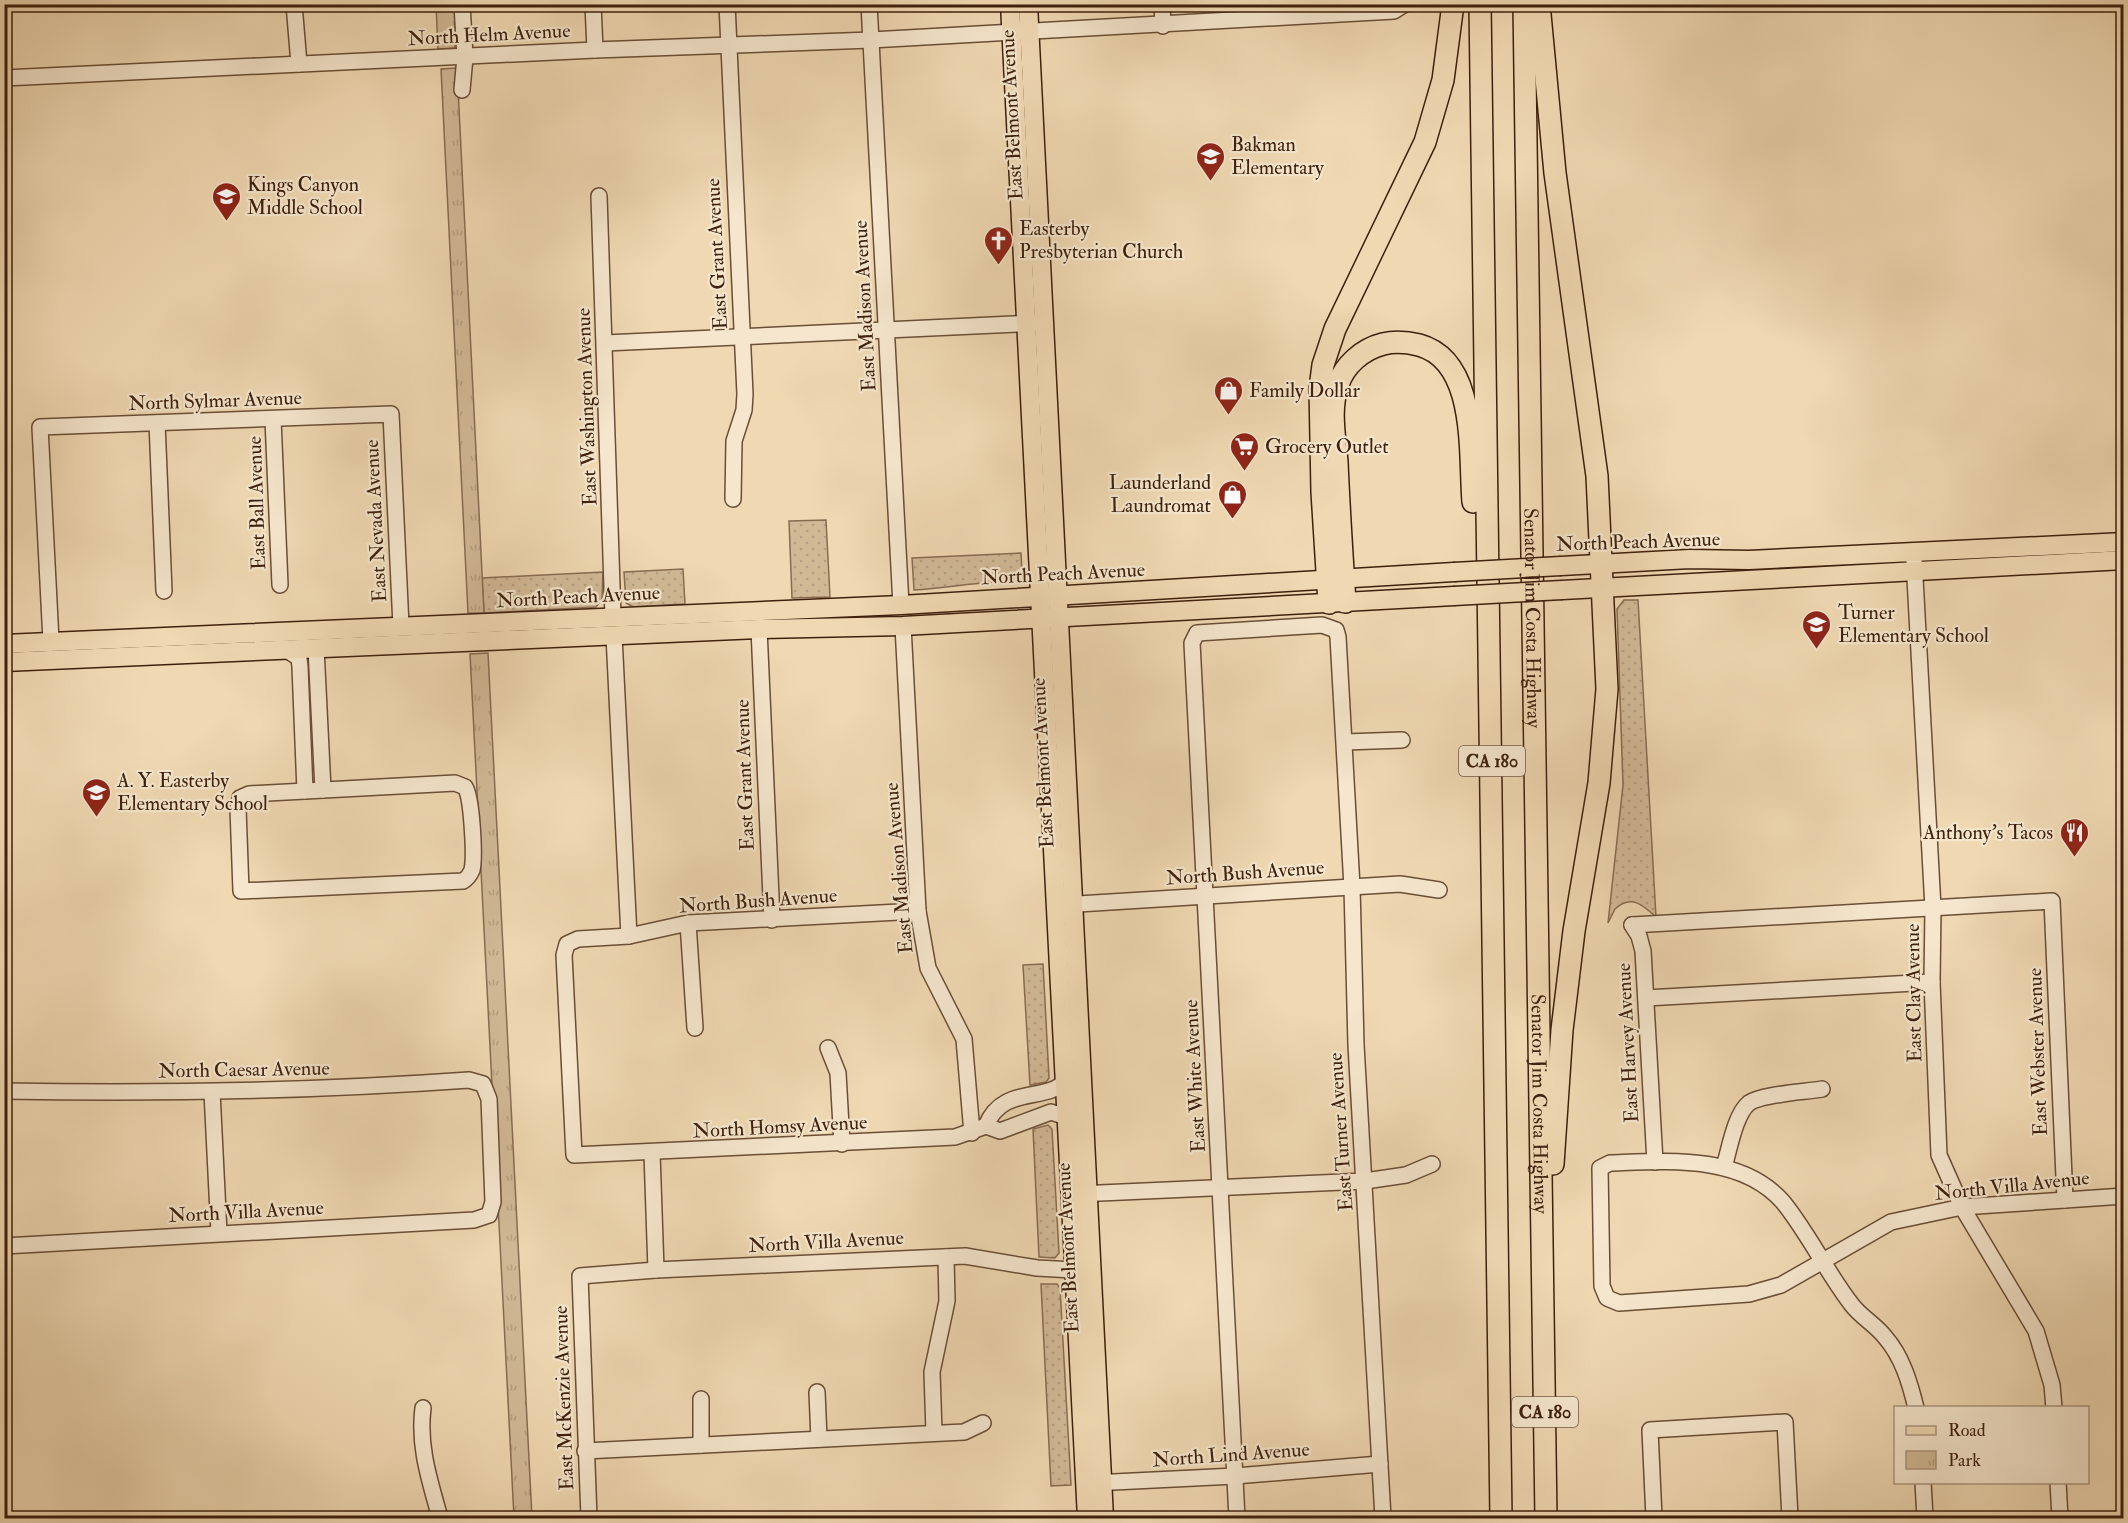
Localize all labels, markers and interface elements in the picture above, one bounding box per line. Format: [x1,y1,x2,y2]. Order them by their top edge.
street label: North Helm Avenue [407,18,571,51]
street label: East Belmont Avenue [995,29,1028,201]
place label: Bakman Elementary [1231,132,1325,180]
school or university icon: Bakman Elementary [1194,140,1226,182]
place label: Kings Canyon Middle School [247,172,363,220]
street label: East Grant Avenue [700,178,733,330]
school or university icon: Kings Canyon Middle School [210,180,242,222]
place label: Easterby Presbyterian Church [1019,216,1184,264]
street label: East Madison Avenue [848,220,881,392]
church icon: Easterby Presbyterian Church [982,224,1014,266]
street label: East Washington Avenue [571,307,602,506]
shop icon: Family Dollar [1212,374,1244,416]
place label: Family Dollar [1249,378,1360,403]
street label: North Sylmar Avenue [128,385,302,416]
supermarket icon: Grocery Outlet [1228,430,1260,472]
place label: Grocery Outlet [1265,434,1389,459]
street label: East Ball Avenue [242,436,271,570]
street label: East Nevada Avenue [359,439,392,603]
place label: Launderland Laundromat [1109,470,1212,518]
shop icon: Launderland Laundromat [1216,478,1248,520]
street label: Senator Jim Costa Highway [1518,508,1547,729]
street label: North Peach Avenue [1556,526,1720,557]
street label: North Peach Avenue [980,557,1146,590]
street label: North Peach Avenue [495,580,661,613]
place label: Turner Elementary School [1838,600,1989,648]
school or university icon: Turner Elementary School [1801,608,1833,650]
street label: East Belmont Avenue [1026,677,1059,849]
street label: East Grant Avenue [729,699,760,851]
road number: CA 180 [1459,746,1525,776]
place label: A. Y. Easterby Elementary School [116,768,268,816]
school or university icon: A. Y. Easterby Elementary School [80,776,112,818]
street label: East Madison Avenue [879,781,918,955]
restaurant icon: Anthony's Tacos [2058,816,2090,858]
place label: Anthony's Tacos [1922,820,2053,845]
street label: North Bush Avenue [1165,854,1325,890]
street label: North Bush Avenue [678,882,838,918]
street label: East Clay Avenue [1900,923,1927,1063]
street label: East Harvey Avenue [1611,962,1644,1124]
street label: East Webster Avenue [2022,968,2053,1136]
street label: Senator Jim Costa Highway [1525,994,1554,1215]
street label: East White Avenue [1178,999,1211,1153]
street label: East Turner Avenue [1322,1052,1359,1212]
street label: North Caesar Avenue [158,1056,330,1083]
street label: North Homsy Avenue [692,1109,868,1144]
street label: East Belmont Avenue [1051,1162,1084,1334]
street label: North Villa Avenue [1933,1165,2091,1206]
street label: North Villa Avenue [168,1195,324,1228]
street label: North Villa Avenue [748,1225,904,1258]
street label: East McKenzie Avenue [548,1305,579,1491]
road number: CA 180 [1512,1397,1578,1427]
legend [1894,1406,2089,1484]
text: Road [1948,1419,1986,1442]
street label: North Lind Avenue [1151,1437,1311,1472]
text: Park [1948,1449,1981,1472]

